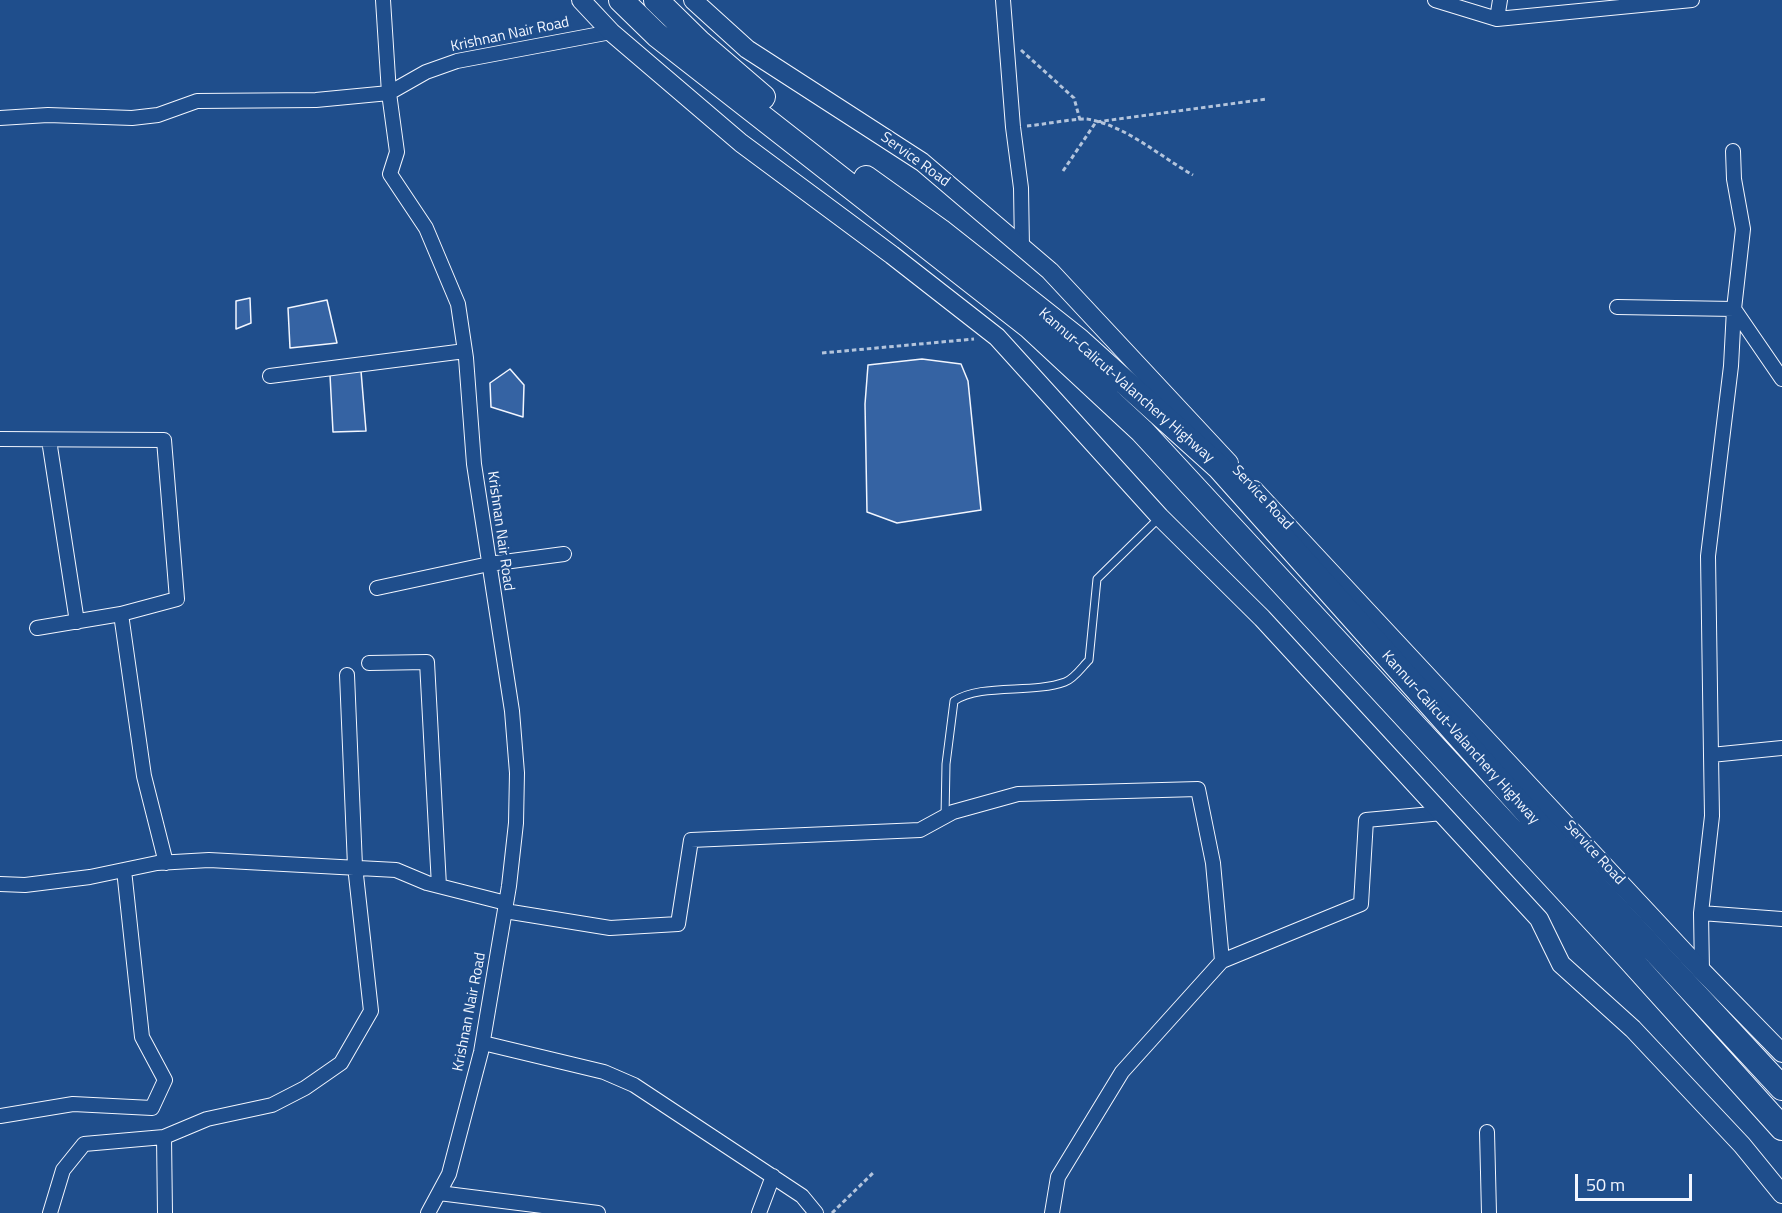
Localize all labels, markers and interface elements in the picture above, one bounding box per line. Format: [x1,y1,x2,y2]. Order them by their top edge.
street label: Krishnan Nair Road [449,14,571,56]
street label: Service Road [877,129,953,191]
street label: Kannur-Calicut-Valanchery Highway [1034,305,1218,467]
street label: Service Road [1228,462,1296,534]
street label: Krishnan Nair Road [483,470,517,592]
street label: Kannur-Calicut-Valanchery Highway [1377,648,1543,828]
street label: Service Road [1560,817,1628,889]
street label: Krishnan Nair Road [450,951,490,1073]
scale bar [1578,1162,1695,1200]
text: 50 m [1586,1171,1625,1198]

